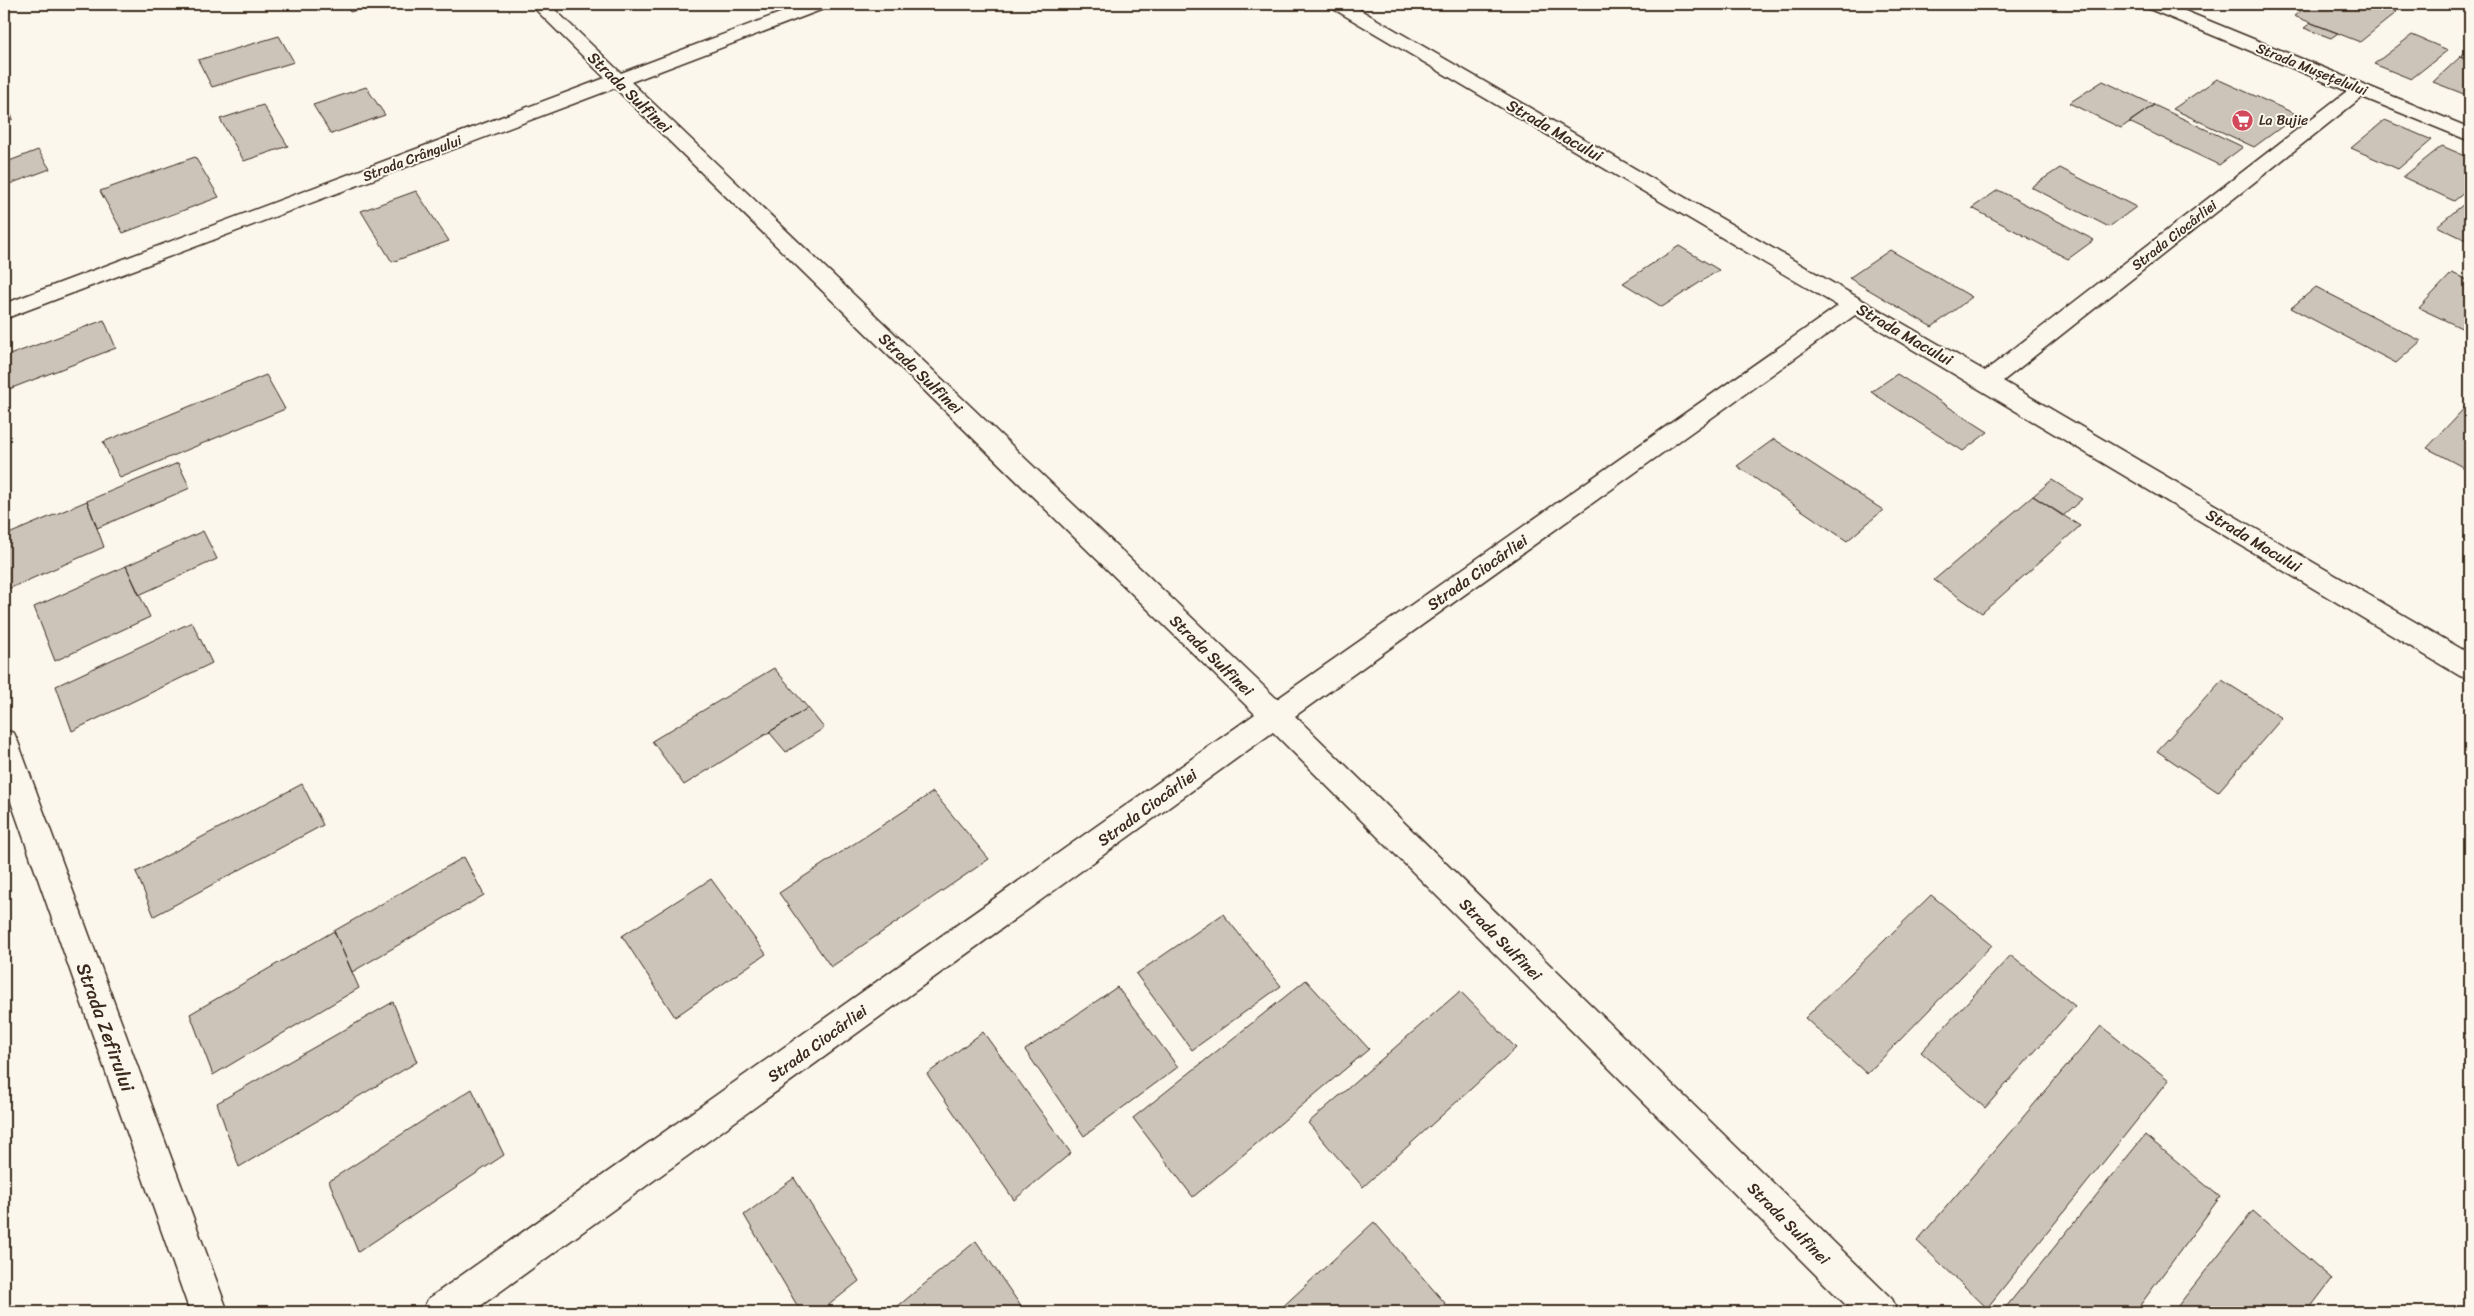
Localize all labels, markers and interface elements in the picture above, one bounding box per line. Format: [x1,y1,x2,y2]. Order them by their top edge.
street label: Strada Mușețelului [2252,36,2372,104]
street label: Strada Sulfinei [581,44,679,141]
street label: Strada Macului [1501,91,1609,170]
supermarket icon: La Bujie [2231,108,2255,132]
place label: La Bujie [2259,108,2308,133]
street label: Strada Crângului [359,128,467,189]
street label: Strada Ciocârliei [2126,193,2224,277]
street label: Strada Macului [1851,295,1959,374]
street label: Strada Sulfinei [872,325,970,422]
street label: Strada Macului [2200,500,2308,581]
street label: Strada Ciocârliei [1420,526,1535,618]
street label: Strada Sulfinei [1163,607,1261,704]
street label: Strada Ciocârliei [1091,761,1204,854]
street label: Strada Sulfinei [1452,891,1550,988]
street label: Strada Zefirului [67,958,144,1097]
street label: Strada Ciocârliei [761,997,874,1090]
street label: Strada Sulfinei [1740,1175,1838,1272]

